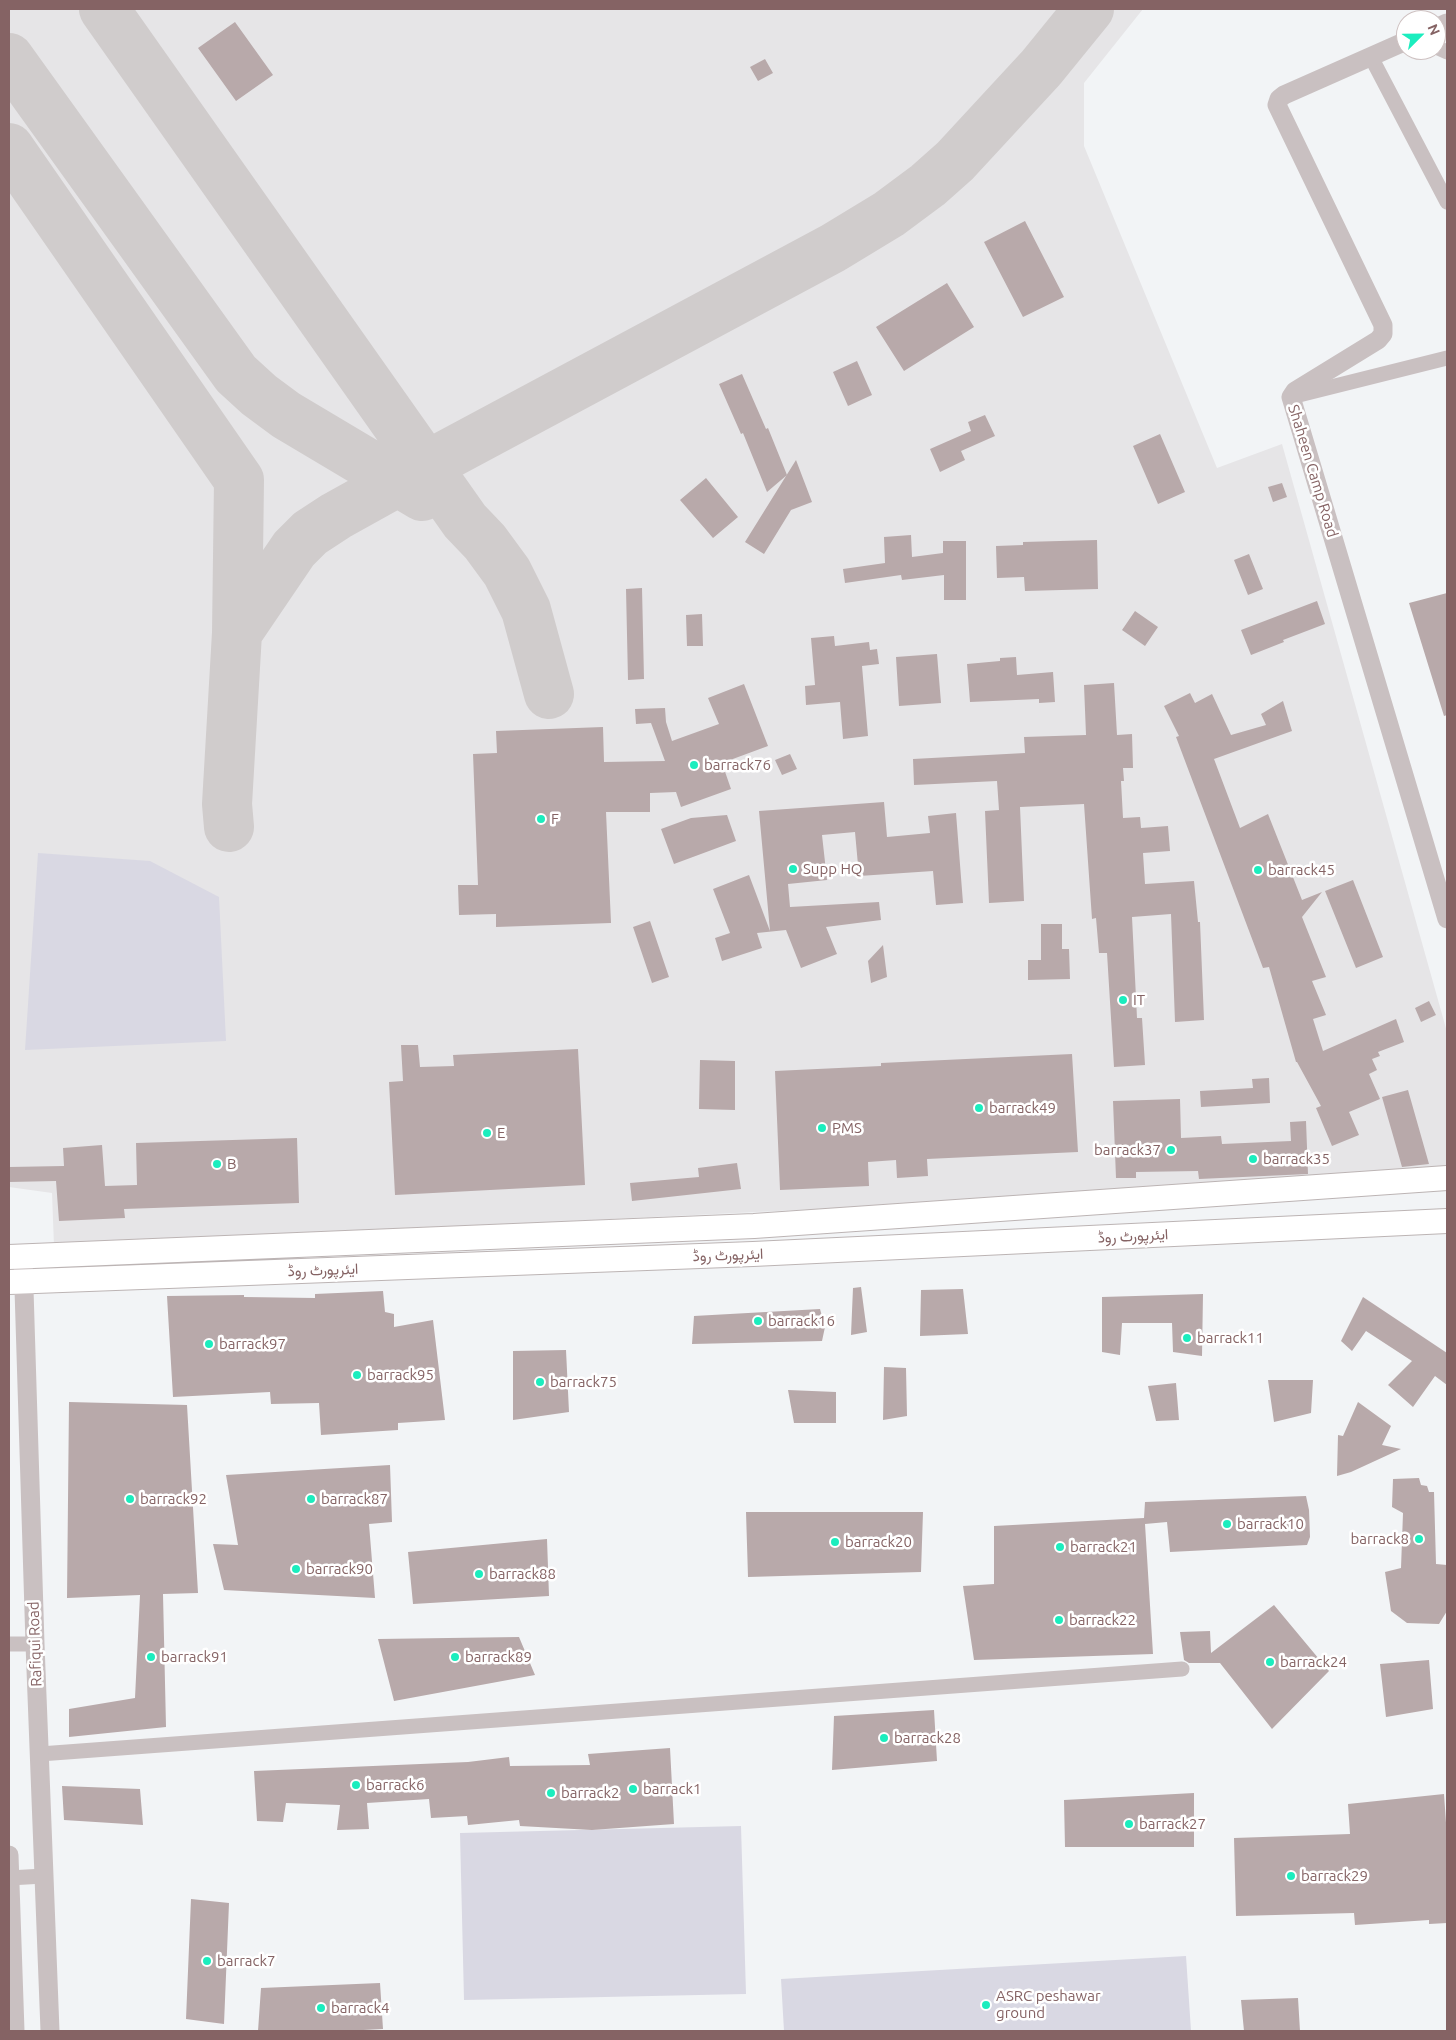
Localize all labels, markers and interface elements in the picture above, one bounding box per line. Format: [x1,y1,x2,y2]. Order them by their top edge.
north arrow [1396,10,1446,60]
text: N [1424,22,1443,37]
street label: Shaheen Camp Road [1284,402,1342,540]
place label: barrack76 [704,756,771,774]
marker: barrack76 [688,759,700,771]
place label: F [551,810,559,828]
marker: F [535,813,547,825]
place label: Supp HQ [803,860,863,878]
place label: barrack45 [1268,861,1335,879]
marker: Supp HQ [787,863,799,875]
marker: barrack45 [1252,864,1264,876]
place label: IT [1133,991,1145,1009]
marker: IT [1117,994,1129,1006]
place label: barrack49 [989,1099,1056,1117]
marker: barrack49 [973,1102,985,1114]
place label: PMS [832,1119,862,1137]
marker: PMS [816,1122,828,1134]
place label: E [497,1124,505,1142]
marker: E [481,1127,493,1139]
place label: barrack37 [1094,1141,1161,1159]
marker: barrack37 [1165,1144,1177,1156]
place label: barrack35 [1263,1150,1330,1168]
marker: barrack35 [1247,1153,1259,1165]
place label: B [227,1155,237,1173]
marker: B [211,1158,223,1170]
street label: ایئرپورٹ روڈ [1097,1225,1169,1247]
street label: ایئرپورٹ روڈ [692,1245,764,1265]
street label: ایئرپورٹ روڈ [287,1260,359,1280]
place label: barrack16 [768,1312,835,1330]
marker: barrack16 [752,1315,764,1327]
place label: barrack11 [1197,1329,1264,1347]
marker: barrack11 [1181,1332,1193,1344]
place label: barrack97 [219,1335,286,1353]
marker: barrack97 [203,1338,215,1350]
place label: barrack95 [367,1366,434,1384]
marker: barrack95 [351,1369,363,1381]
place label: barrack75 [550,1373,617,1391]
marker: barrack75 [534,1376,546,1388]
place label: barrack92 [140,1490,207,1508]
place label: barrack87 [321,1490,388,1508]
marker: barrack92 [124,1493,136,1505]
marker: barrack87 [305,1493,317,1505]
place label: barrack10 [1237,1515,1304,1533]
marker: barrack10 [1221,1518,1233,1530]
place label: barrack8 [1350,1530,1409,1548]
place label: barrack20 [845,1533,912,1551]
marker: barrack8 [1413,1533,1425,1545]
marker: barrack20 [829,1536,841,1548]
place label: barrack21 [1070,1538,1137,1556]
marker: barrack21 [1054,1541,1066,1553]
place label: barrack90 [306,1560,373,1578]
marker: barrack90 [290,1563,302,1575]
place label: barrack88 [489,1565,556,1583]
marker: barrack88 [473,1568,485,1580]
street label: Rafiqui Road [25,1601,45,1687]
place label: barrack22 [1069,1611,1136,1629]
marker: barrack22 [1053,1614,1065,1626]
place label: barrack91 [161,1648,228,1666]
place label: barrack89 [465,1648,532,1666]
marker: barrack91 [145,1651,157,1663]
marker: barrack89 [449,1651,461,1663]
place label: barrack24 [1280,1653,1347,1671]
marker: barrack24 [1264,1656,1276,1668]
place label: barrack28 [894,1729,961,1747]
marker: barrack28 [878,1732,890,1744]
place label: barrack6 [366,1776,425,1794]
marker: barrack6 [350,1779,362,1791]
place label: barrack1 [643,1780,702,1798]
marker: barrack1 [627,1783,639,1795]
place label: barrack2 [561,1784,620,1802]
marker: barrack2 [545,1787,557,1799]
place label: barrack27 [1139,1815,1206,1833]
marker: barrack27 [1123,1818,1135,1830]
place label: barrack29 [1301,1867,1368,1885]
marker: barrack29 [1285,1870,1297,1882]
place label: barrack7 [217,1952,276,1970]
marker: barrack7 [201,1955,213,1967]
place label: ASRC peshawar ground [996,1987,1101,2022]
place label: barrack4 [331,1999,390,2017]
marker: ASRC peshawar ground [980,1999,992,2011]
marker: barrack4 [315,2002,327,2014]

